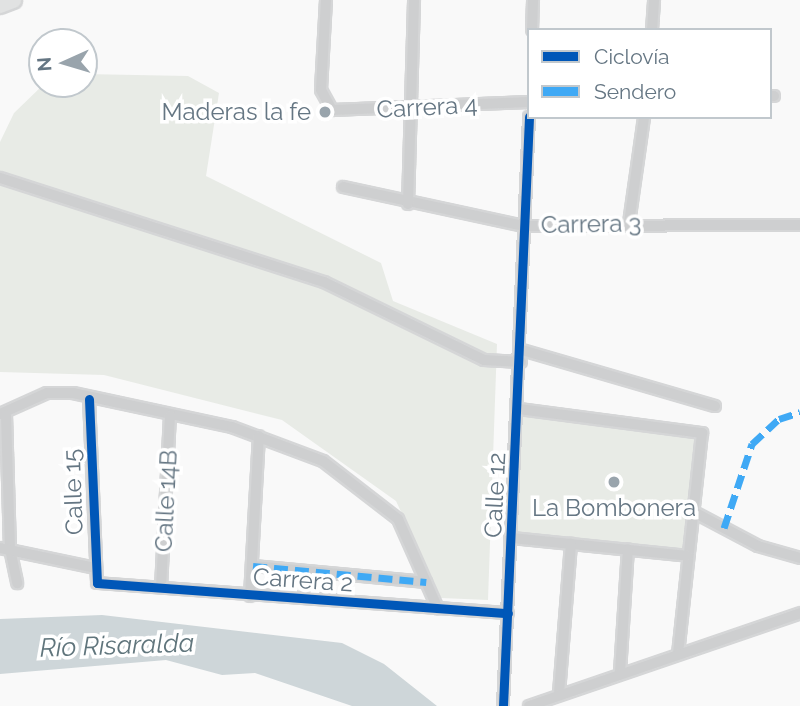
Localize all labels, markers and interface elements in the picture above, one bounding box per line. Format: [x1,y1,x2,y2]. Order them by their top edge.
north arrow [28,28,98,98]
legend [527,28,772,119]
text: Ciclovía [594,44,670,69]
text: N [33,56,56,72]
text: Sendero [594,79,676,104]
street label: Carrera 4 [376,90,478,124]
place label: Maderas la fe [161,98,311,126]
marker: Maderas la fe [317,104,333,120]
street label: Carrera 3 [541,209,641,239]
street label: Calle 15 [57,448,89,536]
street label: Calle 14B [149,449,183,553]
street label: Calle 12 [478,452,512,538]
marker: La Bombonera [606,474,622,490]
place label: La Bombonera [532,494,696,522]
street label: Carrera 2 [252,562,354,598]
water label: Río Risaralda [39,628,195,664]

